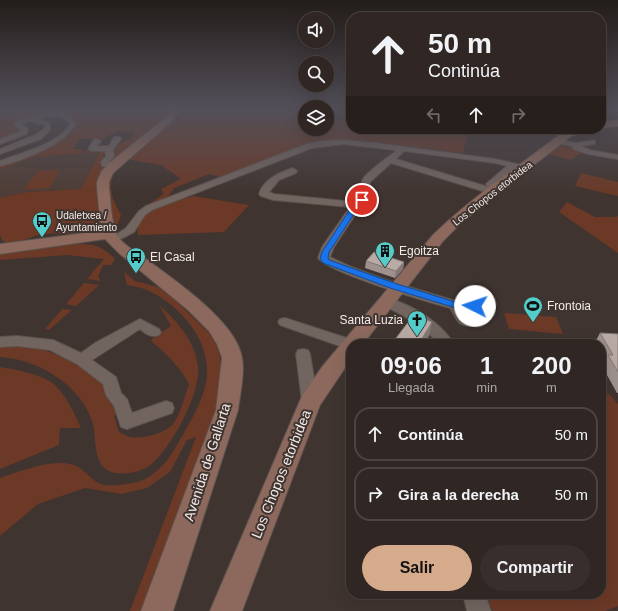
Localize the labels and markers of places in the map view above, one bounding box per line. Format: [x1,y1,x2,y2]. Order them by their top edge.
pin [345,183,379,217]
bus stop icon: Udaletxea / Ayuntamiento [31,210,53,238]
place label: Udaletxea / Ayuntamiento [56,210,117,233]
building icon: Egoitza [374,240,396,268]
place label: Egoitza [399,244,439,258]
bus stop icon: El Casal [125,246,147,274]
place label: El Casal [150,250,195,264]
sports icon: Frontoia [522,295,544,323]
place label: Frontoia [547,299,591,313]
church icon: Santa Luzia [406,309,428,337]
place label: Santa Luzia [340,313,403,327]

